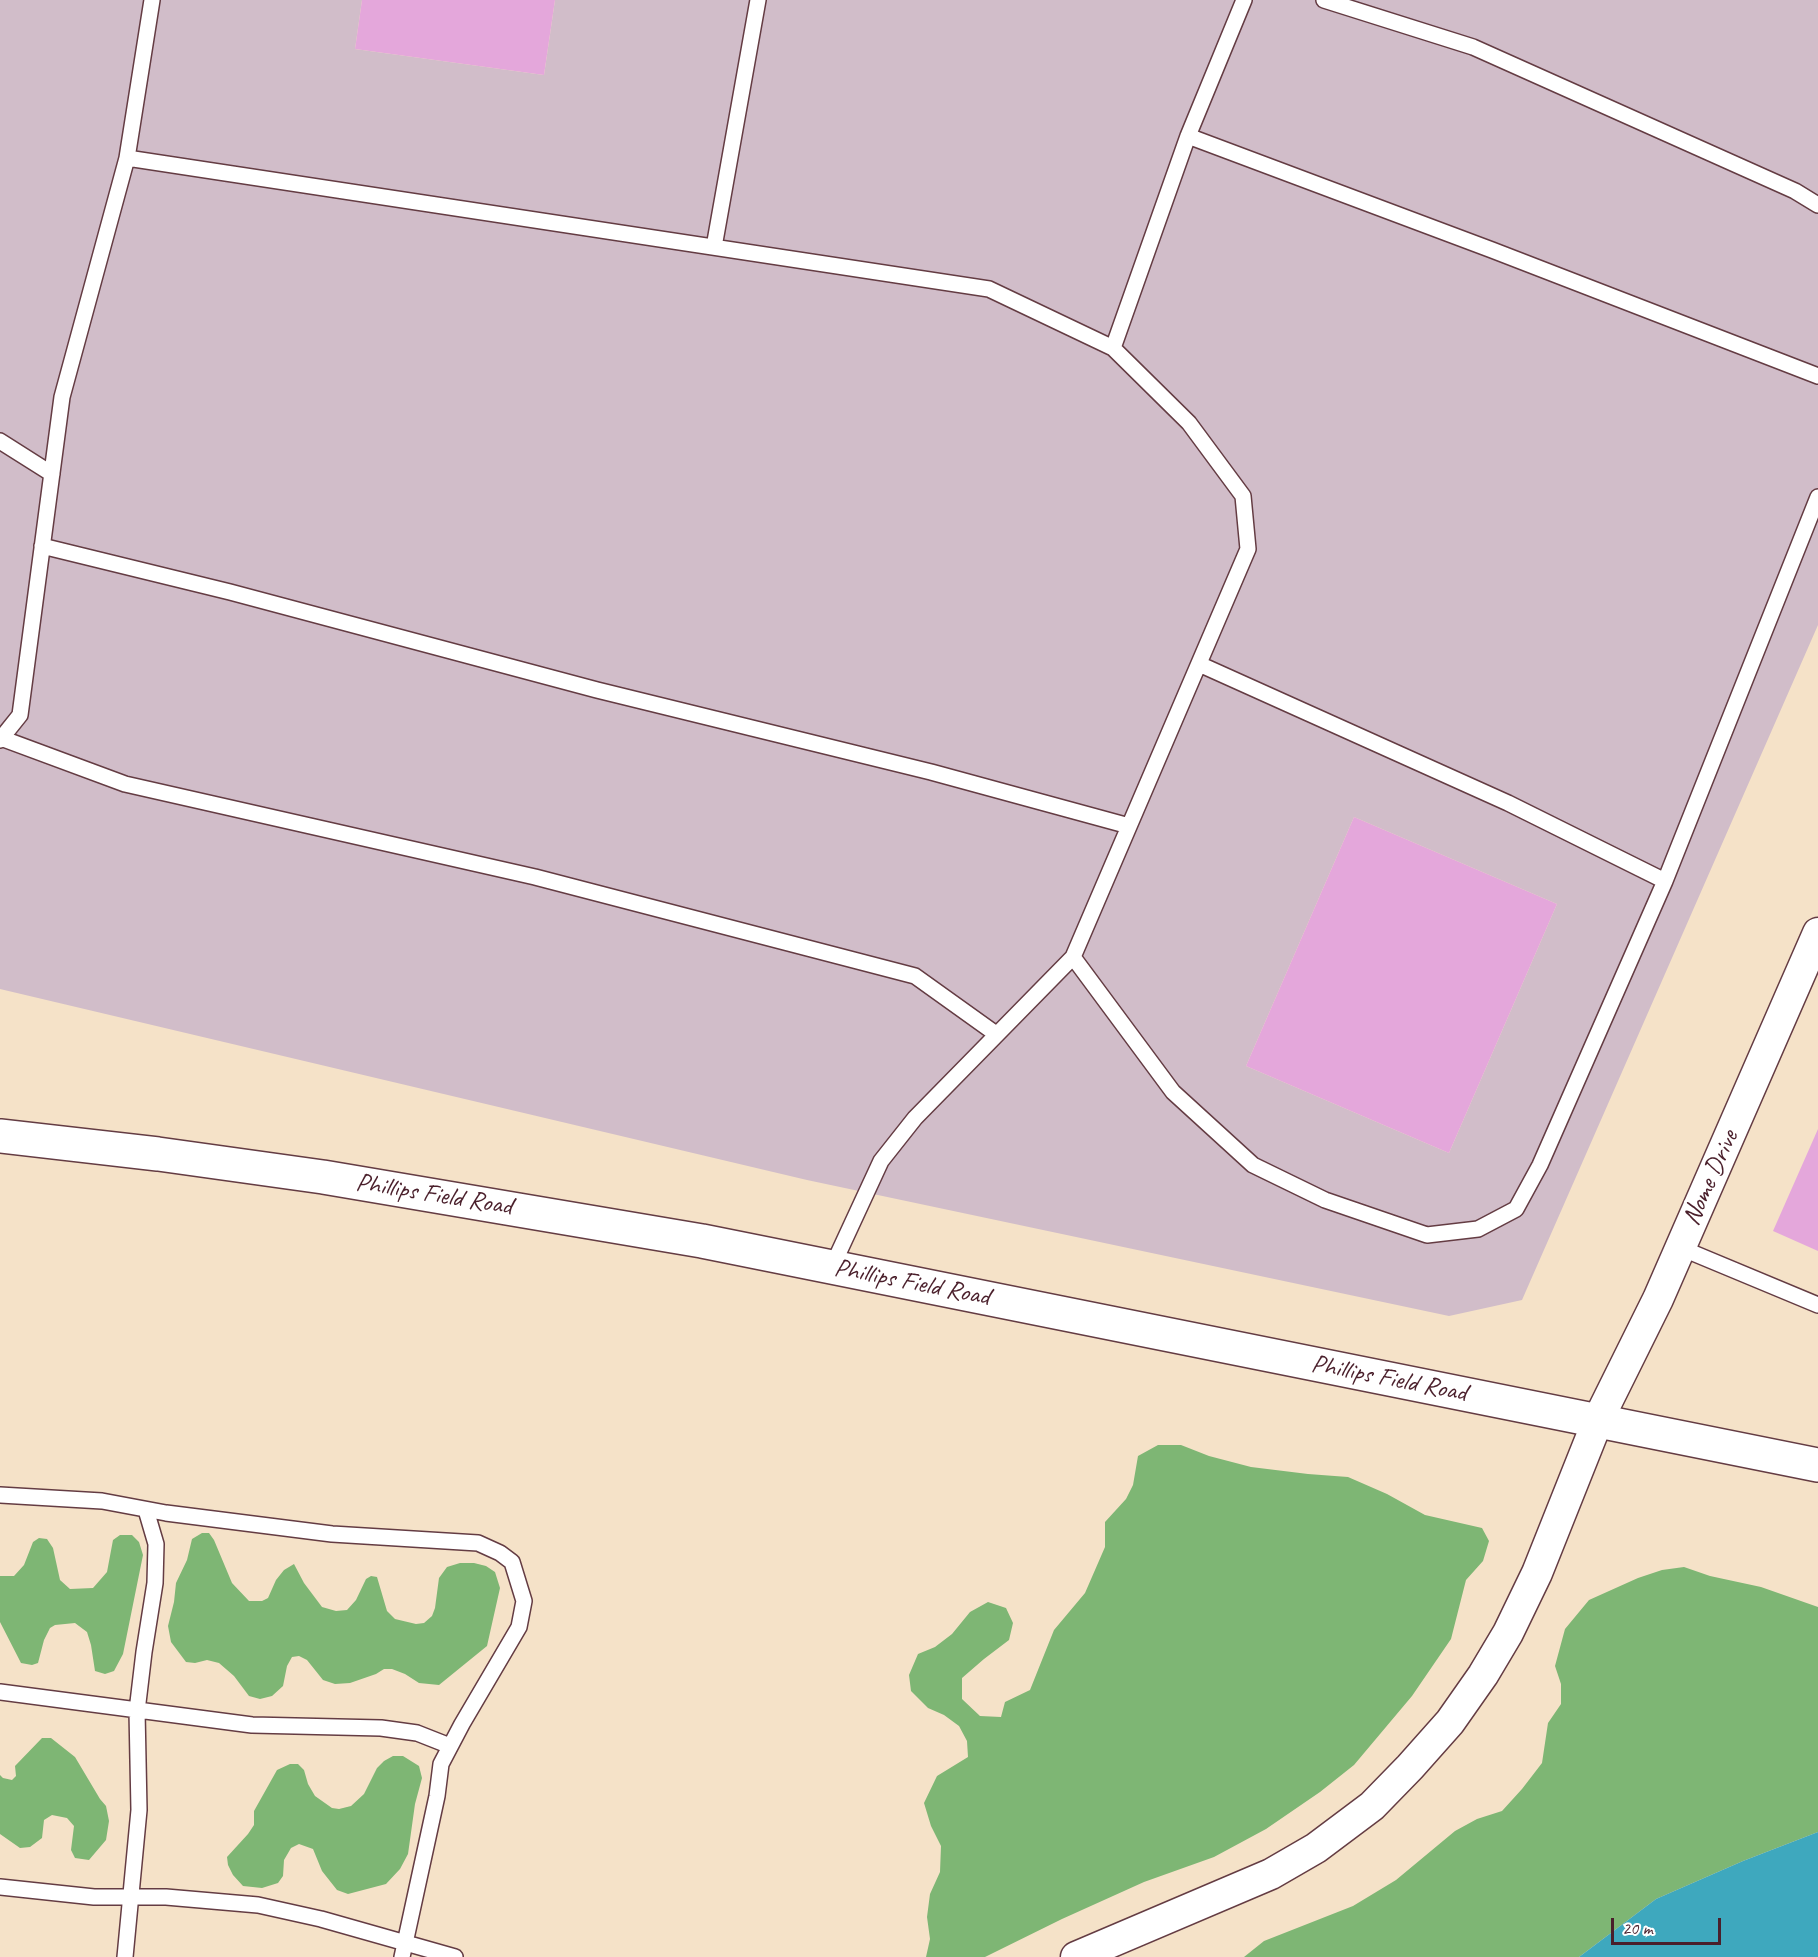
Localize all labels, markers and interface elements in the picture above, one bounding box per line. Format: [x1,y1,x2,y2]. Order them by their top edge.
street label: Nome Drive [1676,1126,1746,1230]
street label: Phillips Field Road [354,1167,514,1223]
street label: Phillips Field Road [832,1253,992,1313]
street label: Phillips Field Road [1309,1349,1469,1409]
scale bar [1614,1906,1724,1944]
text: 20 m [1622,1917,1653,1939]

